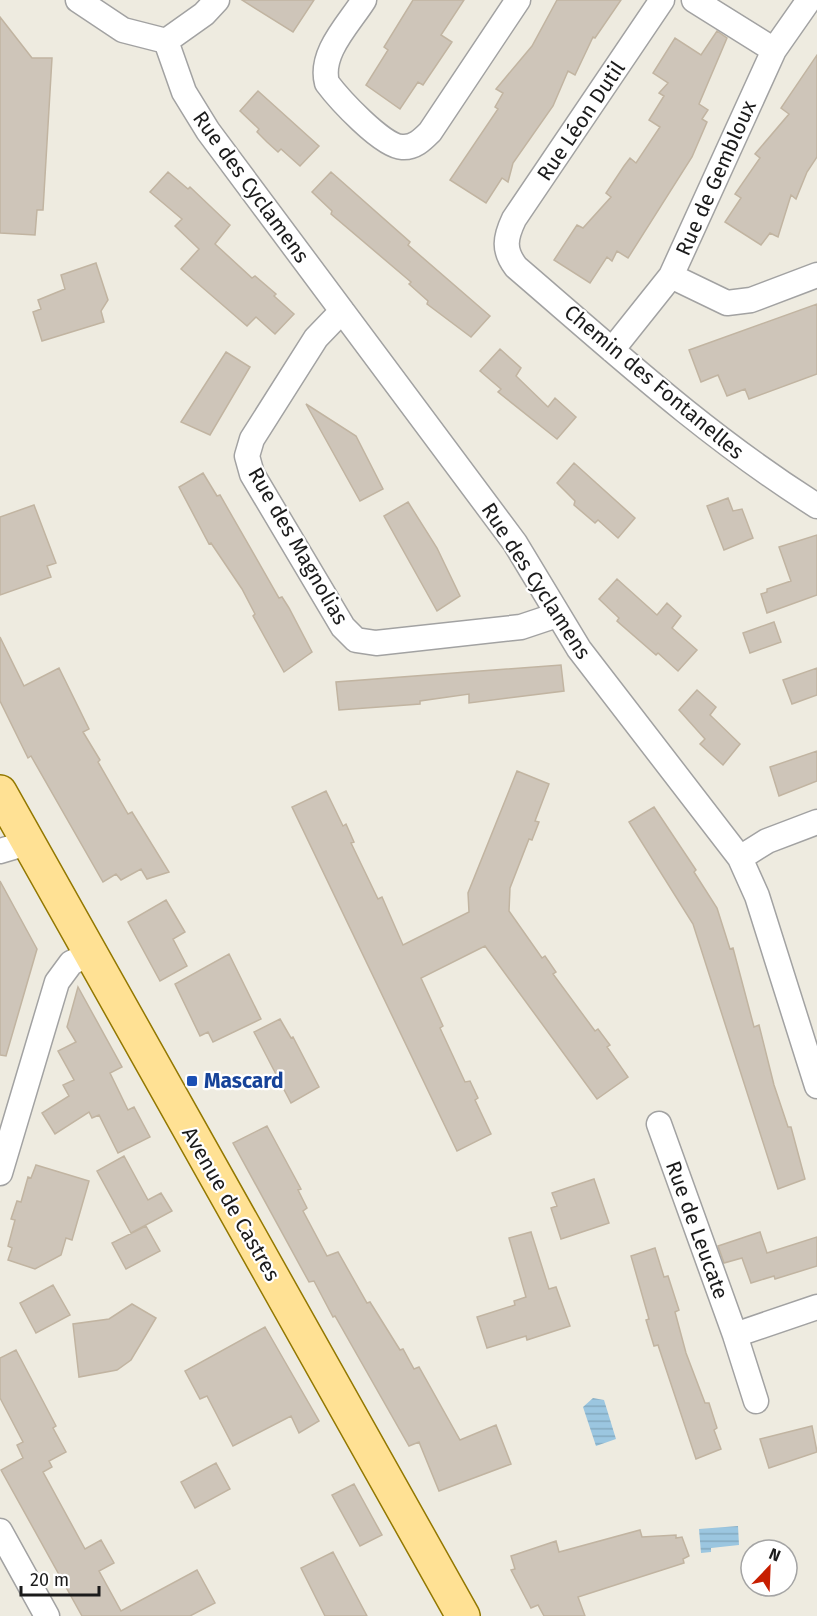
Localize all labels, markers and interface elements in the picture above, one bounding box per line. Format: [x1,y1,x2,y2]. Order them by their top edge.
street label: Rue Léon Dutil [531,56,631,186]
street label: Rue de Gembloux [670,96,762,260]
street label: Rue des Cyclamens [187,106,315,268]
street label: Chemin des Fontanelles [559,299,749,465]
street label: Rue des Magnolias [242,463,354,630]
street label: Rue des Cyclamens [476,498,596,664]
place label: Mascard [204,1068,284,1094]
marker: Mascard [185,1074,199,1088]
street label: Avenue de Castres [176,1122,286,1286]
street label: Rue de Leucate [660,1157,734,1303]
north arrow [739,1538,799,1598]
text: N [766,1544,783,1565]
scale bar [21,1559,99,1597]
text: 20 m [30,1569,69,1591]

